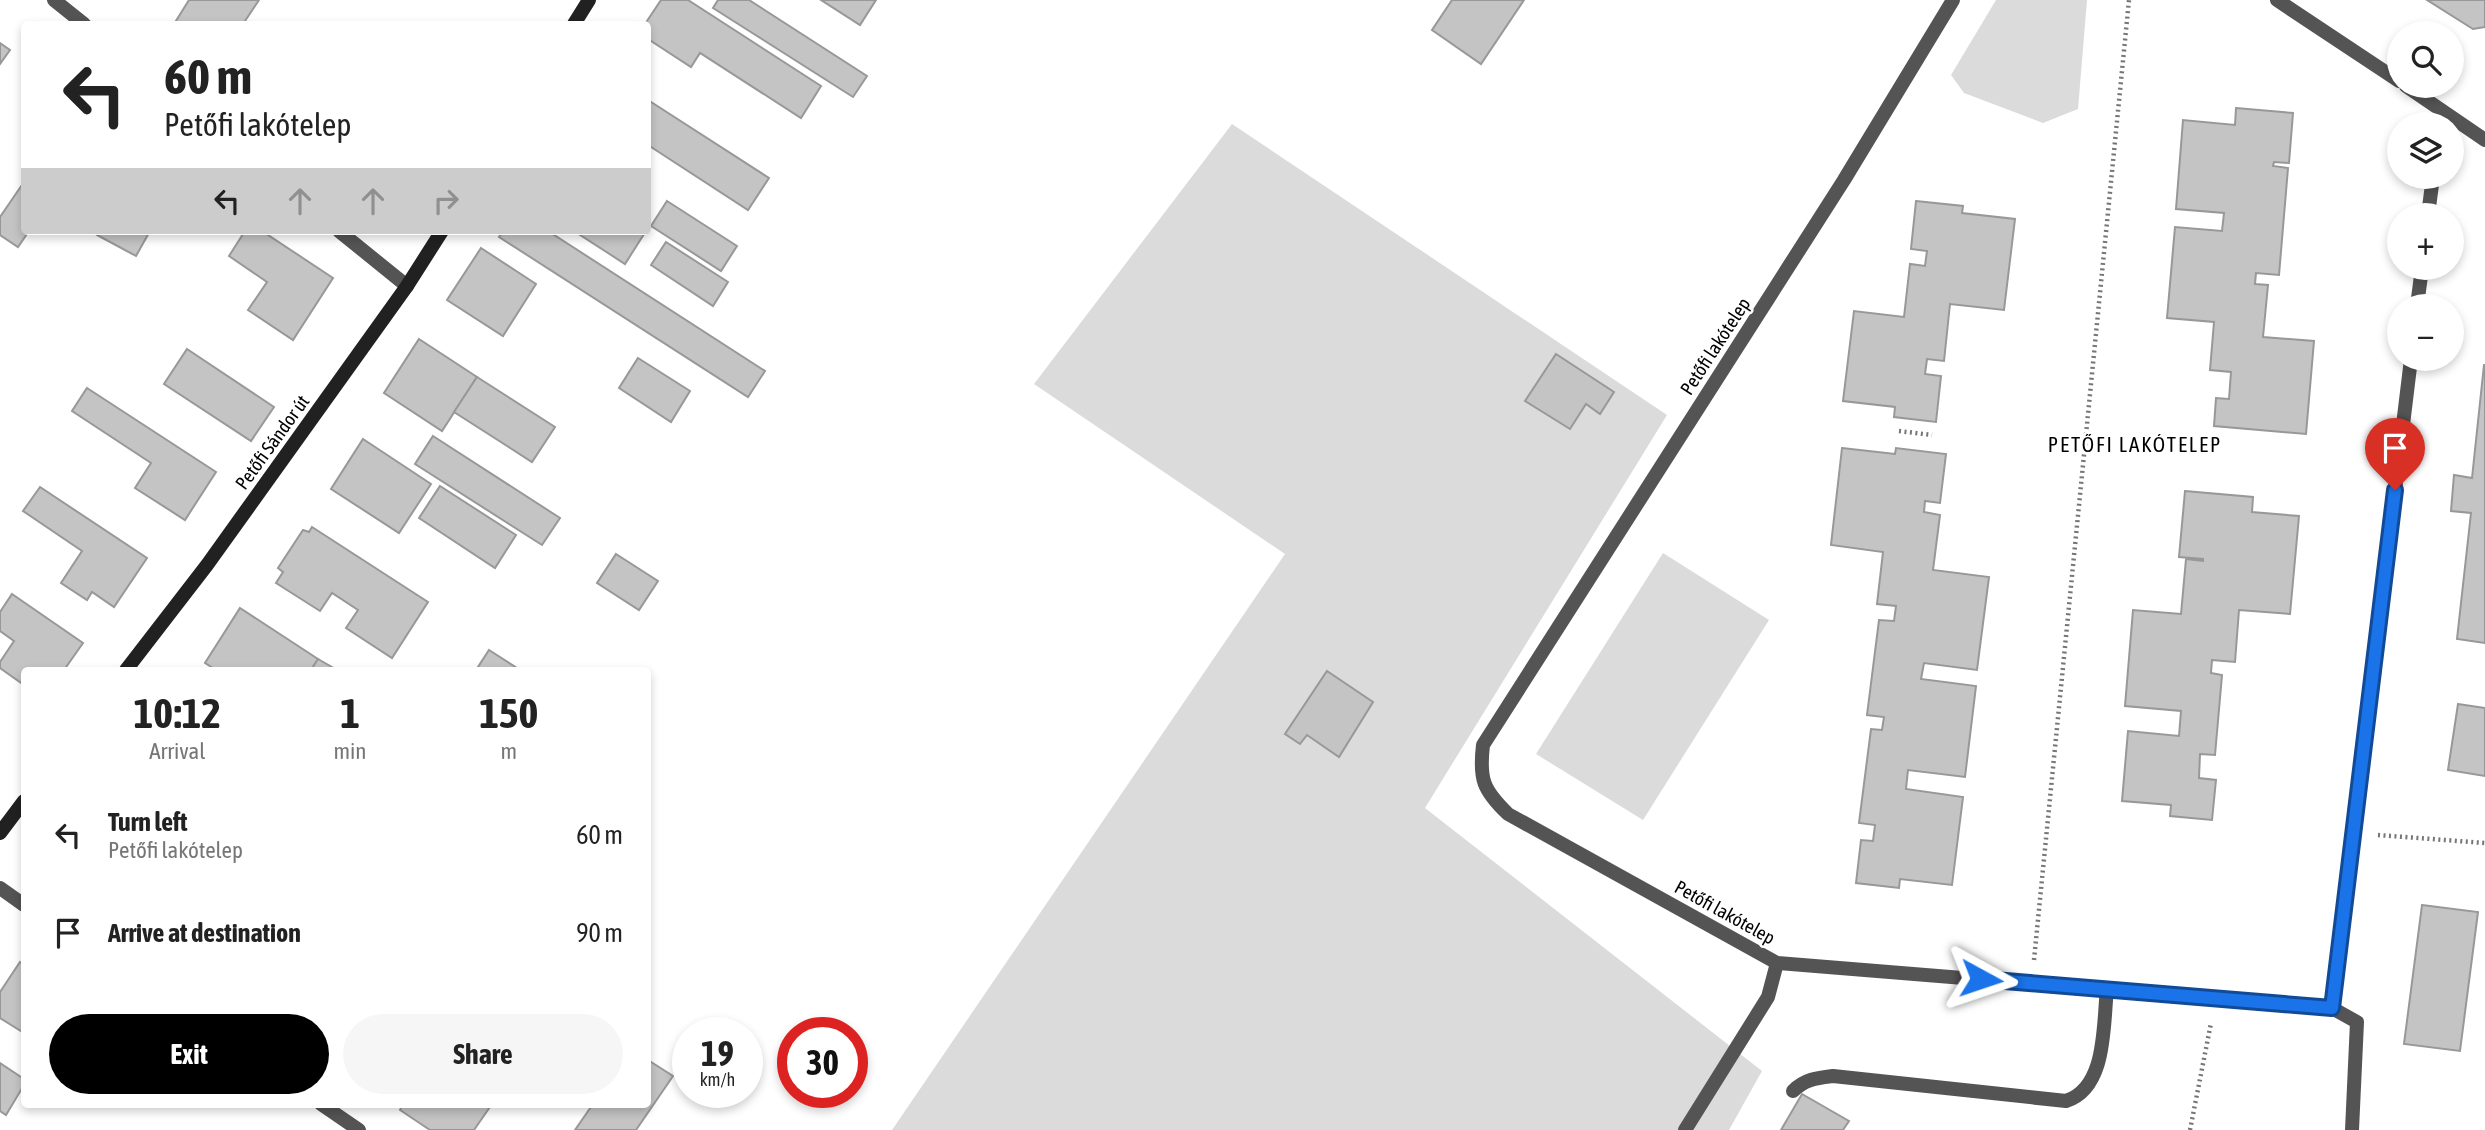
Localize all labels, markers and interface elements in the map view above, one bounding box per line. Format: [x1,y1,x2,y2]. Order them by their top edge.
map controls [2387,21,2464,371]
button: search [2387,21,2464,98]
text: 60 m [164,48,252,104]
icon: left [49,49,140,140]
text: Petőfi lakótelep [164,106,352,143]
button: layers [2387,112,2464,189]
icon: left [208,182,246,220]
icon: ahead [281,182,319,220]
icon: ahead [354,182,392,220]
icon: right [427,182,465,220]
button: + [2387,203,2464,280]
street label: Petőfi lakótelep [1675,293,1755,399]
button: − [2387,294,2464,371]
street label: Petőfi Sándor út [230,391,314,493]
pin [2365,418,2425,490]
icon: arrive [2376,429,2414,467]
district label: PETŐFI LAKÓTELEP [2048,432,2222,456]
text: 10:12 [134,689,221,737]
text: 1 [340,689,360,737]
text: 150 [479,689,538,737]
text: Arrival [149,738,205,764]
text: min [334,738,367,764]
text: m [500,738,517,764]
text: Turn left [108,807,188,837]
icon: left [49,816,87,854]
text: 60 m [576,820,623,850]
text: Petőfi lakótelep [108,837,243,863]
street label: Petőfi lakótelep [1671,875,1779,949]
icon: arrive [49,914,87,952]
text: Arrive at destination [108,918,301,948]
text: 90 m [576,918,623,948]
position arrow [1944,942,2018,1016]
button: Exit [49,1014,329,1094]
button: Share [343,1014,623,1094]
speed limit sign: 30 [777,1017,868,1108]
text: 19 [701,1033,734,1073]
text: km/h [700,1069,735,1090]

